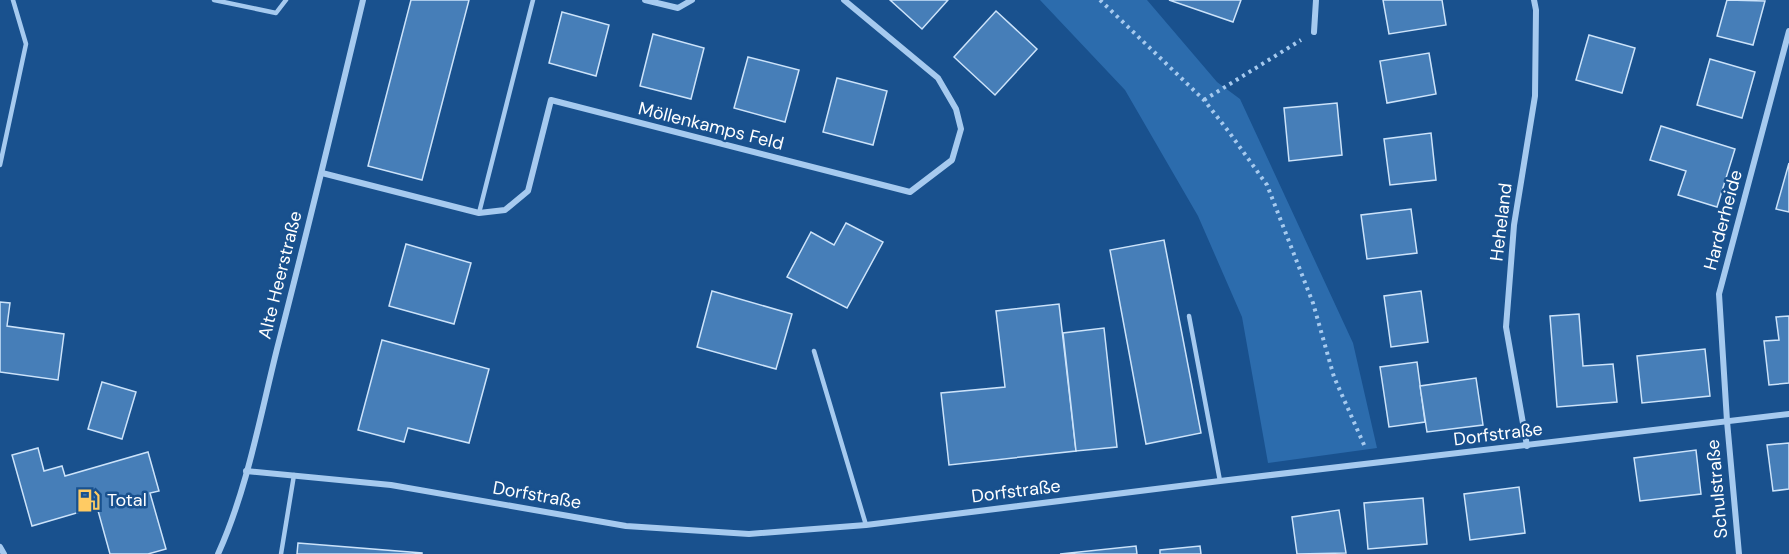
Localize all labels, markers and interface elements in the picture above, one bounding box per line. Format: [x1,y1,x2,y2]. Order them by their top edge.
street label: Möllenkamps Feld [636,96,786,156]
street label: Harderheide [1698,167,1748,273]
street label: Heheland [1484,182,1518,262]
street label: Alte Heerstraße [252,208,308,342]
street label: Dorfstraße [1452,417,1544,451]
street label: Schulstraße [1701,438,1733,540]
street label: Dorfstraße [970,474,1062,508]
street label: Dorfstraße [491,475,583,515]
fuel station icon: Total [76,487,102,513]
place label: Total [107,488,147,512]

